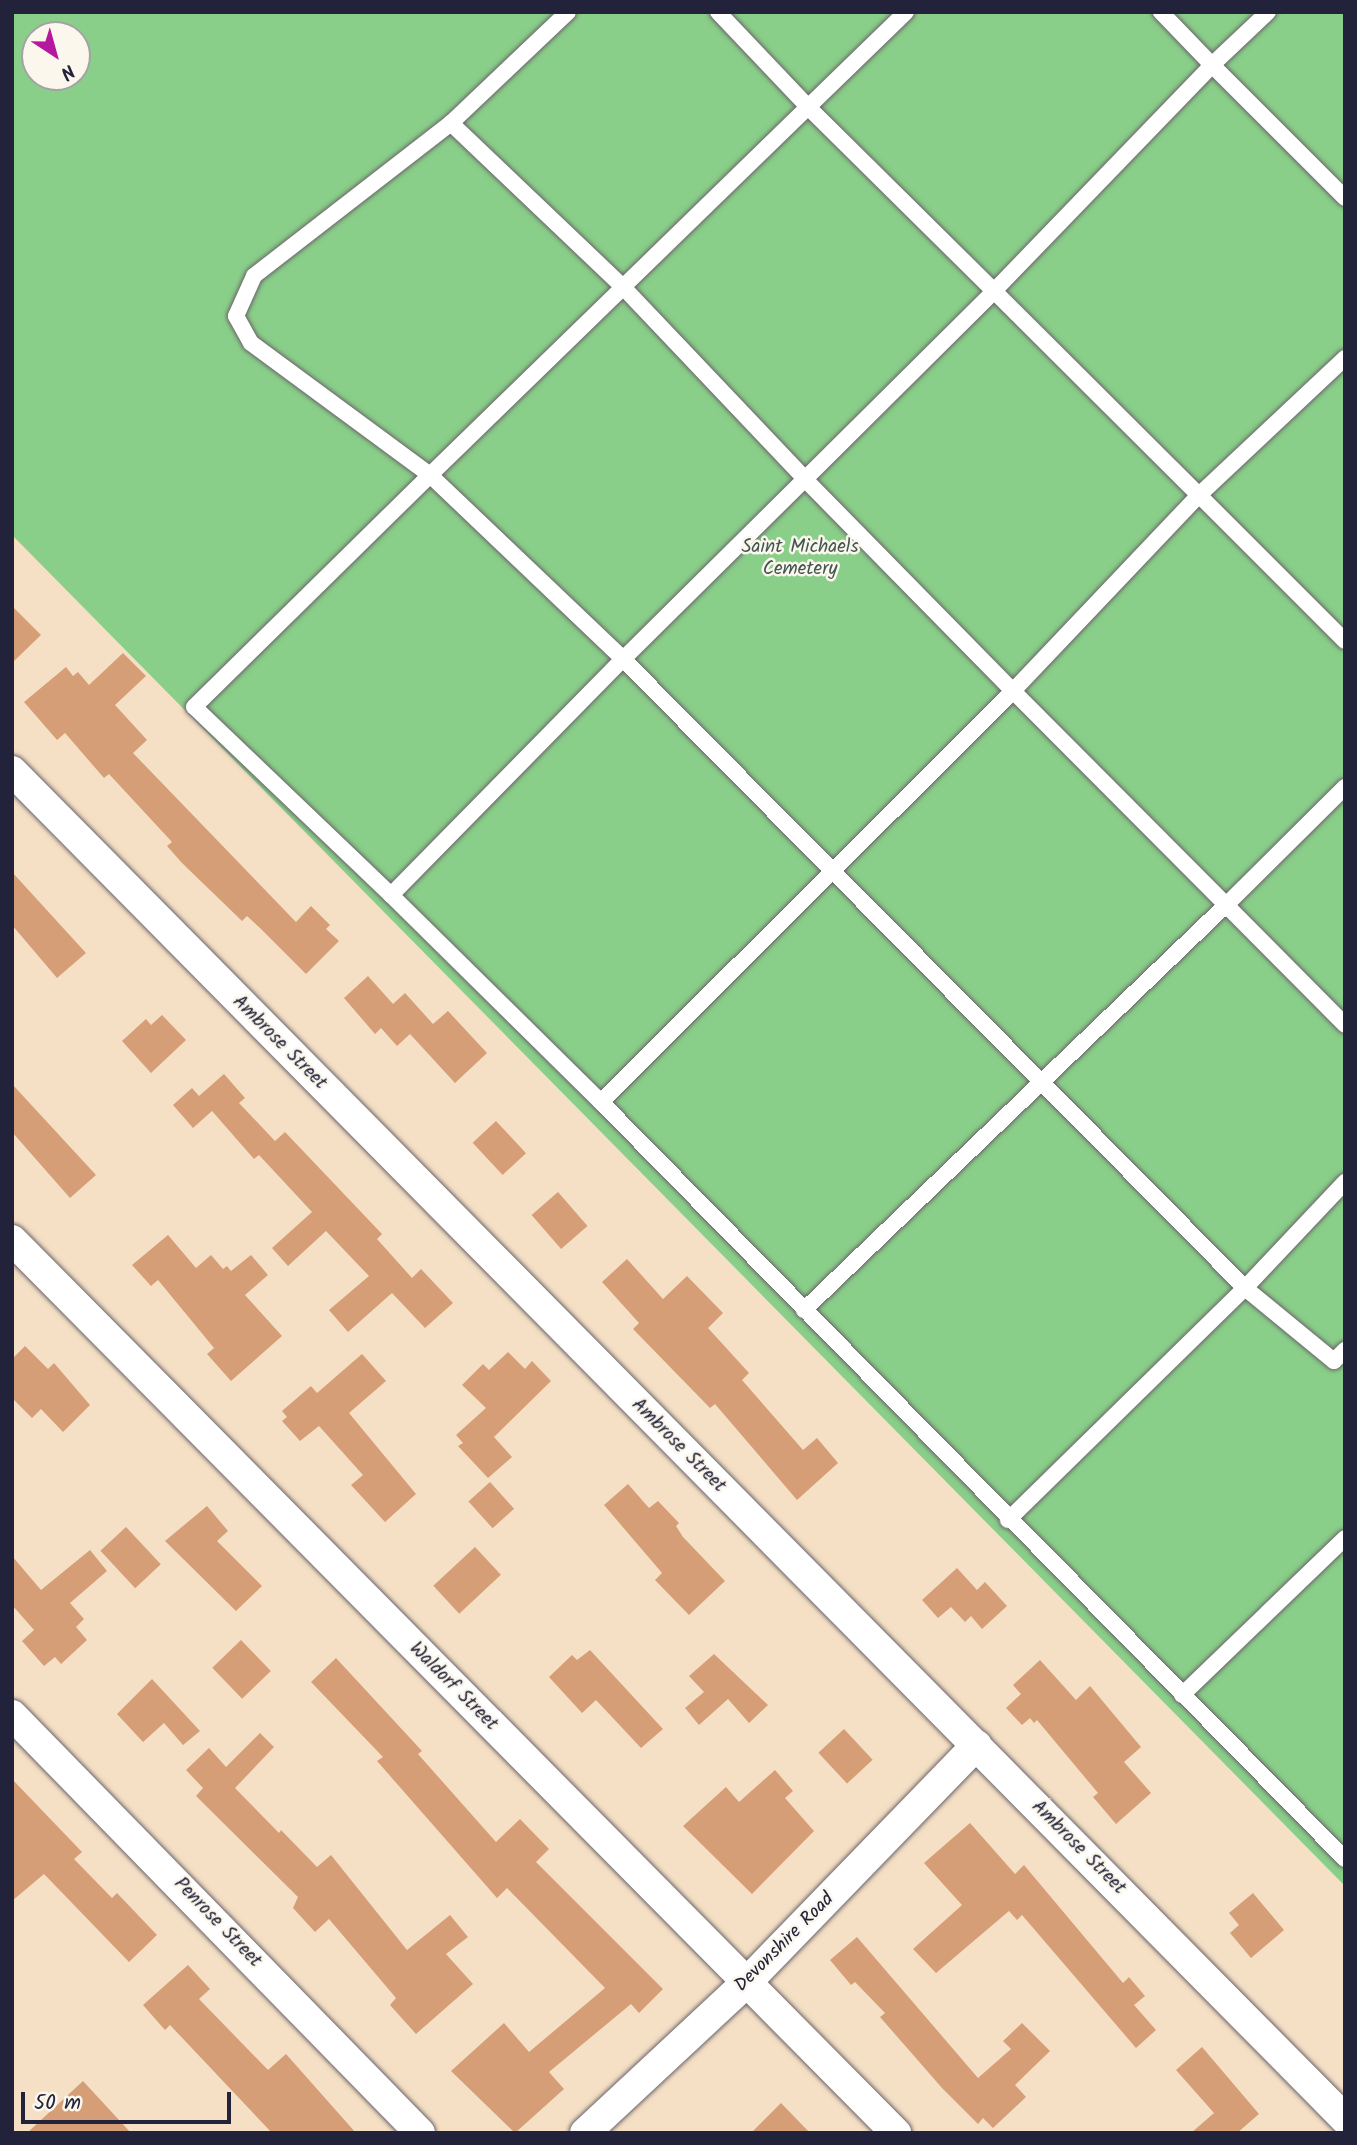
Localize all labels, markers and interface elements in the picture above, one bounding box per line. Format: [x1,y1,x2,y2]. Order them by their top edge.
north arrow [21,21,91,91]
text: N [53,56,81,87]
park label: Saint Michaels Cemetery [742,537,858,581]
street label: Ambrose Street [227,991,331,1095]
street label: Ambrose Street [626,1394,730,1498]
street label: Waldorf Street [404,1638,502,1736]
street label: Ambrose Street [1026,1796,1130,1900]
street label: Penrose Street [168,1873,266,1973]
street label: Devonshire Road [731,1889,839,1997]
scale bar [24,2078,234,2122]
text: 50 m [34,2087,81,2120]

